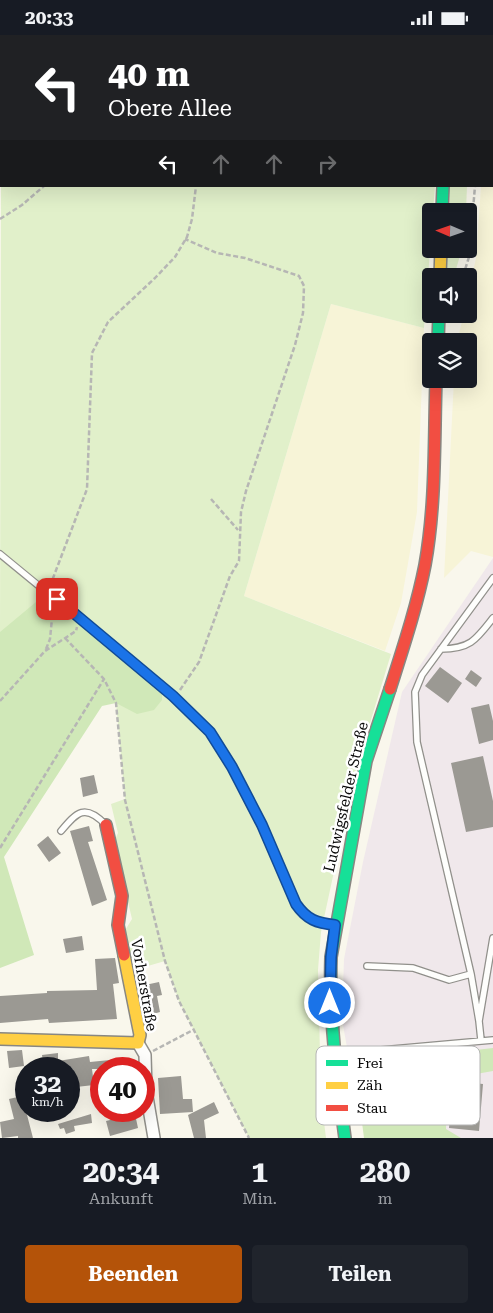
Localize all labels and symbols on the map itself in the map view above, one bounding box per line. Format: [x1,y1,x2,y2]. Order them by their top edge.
north arrow [422,203,478,257]
pin [36,578,78,620]
street label: Ludwigsfelder Straße [320,720,372,874]
street label: Vorherstraße [127,937,161,1033]
position arrow [303,976,355,1028]
legend [316,1046,480,1125]
text: Frei [357,1055,384,1071]
speed limit sign: 40 [90,1057,155,1122]
text: Zäh [357,1077,382,1093]
text: Stau [357,1100,387,1116]

